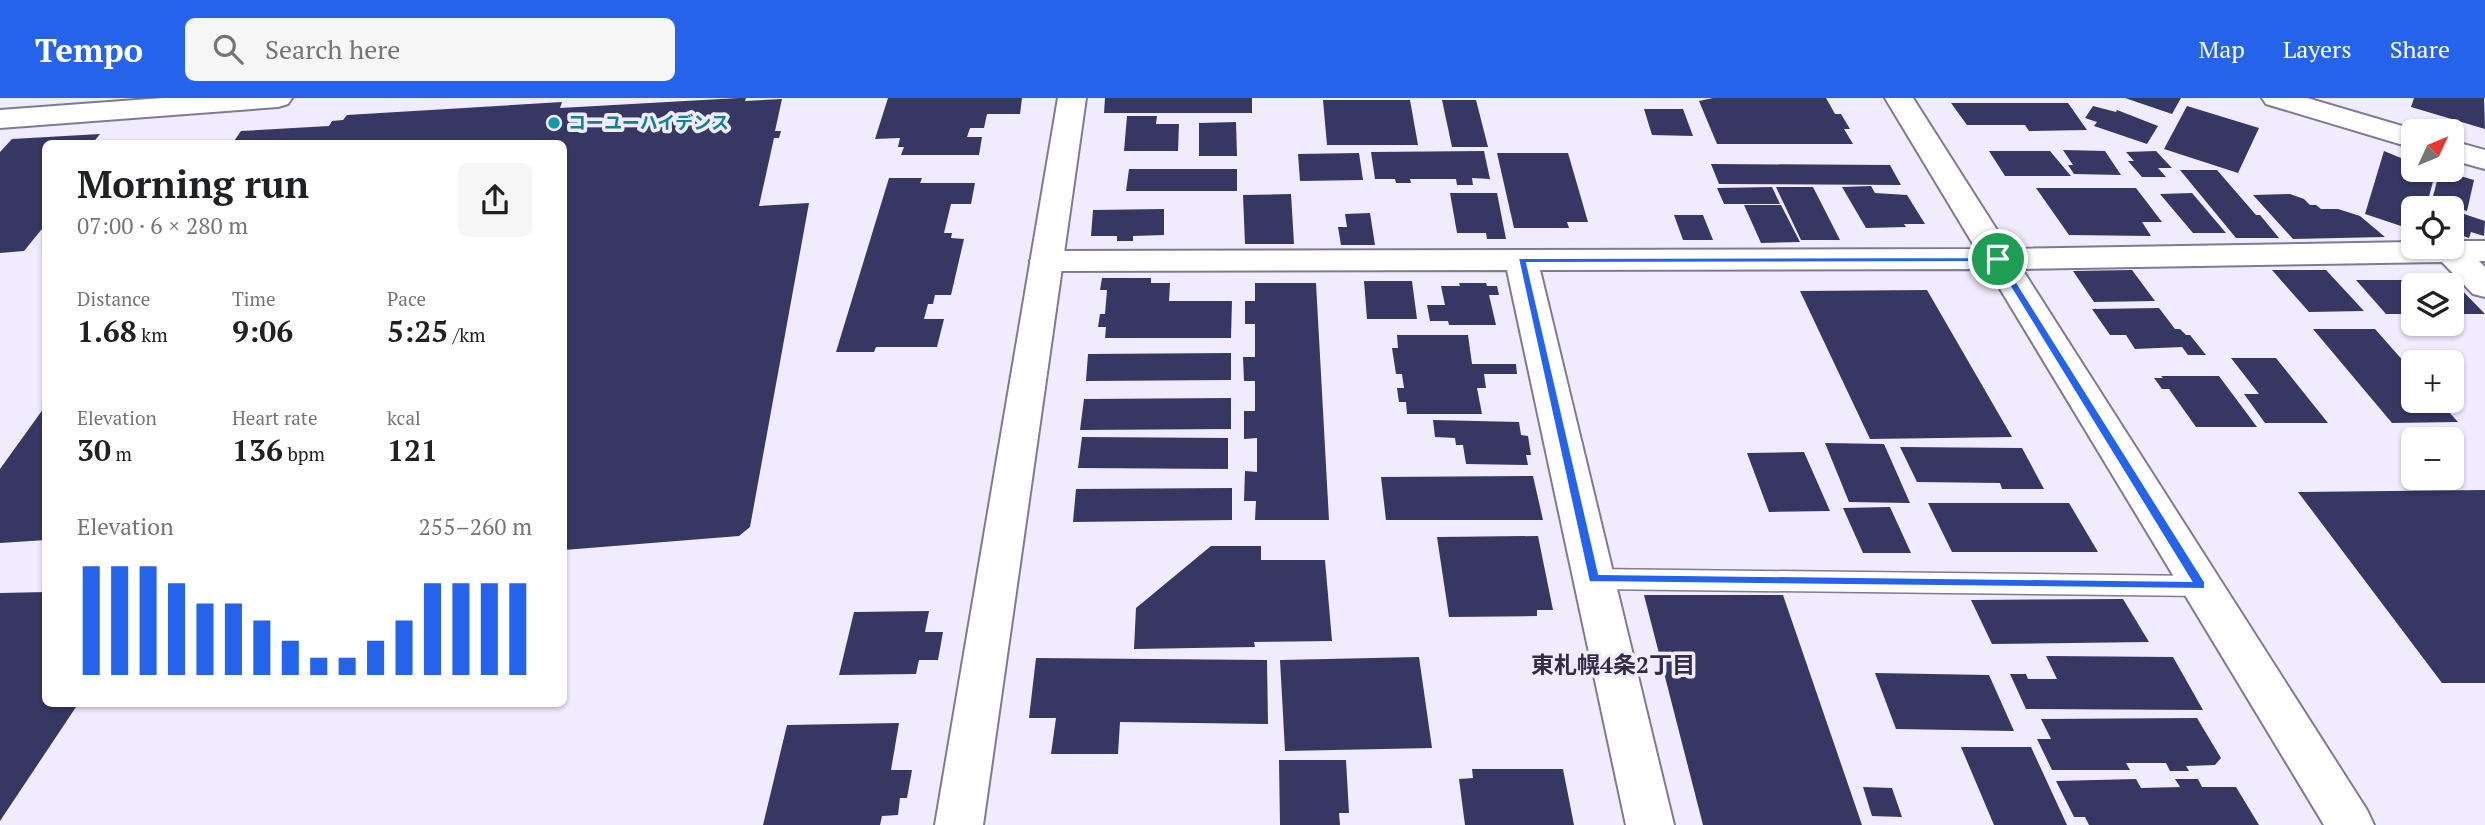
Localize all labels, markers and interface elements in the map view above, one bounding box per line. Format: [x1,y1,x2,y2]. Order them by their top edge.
search box [185,18,675,81]
text: Tempo [35,28,143,71]
icon: search [209,30,247,68]
text: Search here [265,32,400,66]
text: Map [2198,33,2245,65]
text: Layers [2283,33,2352,65]
text: Share [2390,33,2450,65]
place label: コーユーハイデンス [568,110,729,134]
marker: コーユーハイデンス [546,115,562,131]
north arrow [2401,119,2464,182]
map controls [2401,119,2464,490]
text: Morning run [77,159,309,209]
button: share [458,163,532,237]
button: locate [2401,196,2464,259]
text: 07:00 · 6 × 280 m [77,210,248,241]
pin [1968,229,2028,289]
icon: arrive [1979,240,2017,278]
button: layers [2401,273,2464,336]
text: Distance [77,286,150,311]
text: Time [232,286,275,311]
text: Pace [387,286,426,311]
text: 1.68 [77,311,137,351]
text: 9:06 [232,311,293,351]
text: 5:25 [387,311,448,351]
text: km [137,322,168,347]
text: /km [448,322,486,347]
button: + [2401,350,2464,413]
text: Elevation [77,405,157,430]
text: Heart rate [232,405,317,430]
text: kcal [387,405,421,430]
button: − [2401,427,2464,490]
text: 30 [77,430,111,470]
text: 136 [232,430,283,470]
text: 121 [387,430,438,470]
text: m [111,441,132,466]
text: bpm [283,441,325,466]
text: Elevation [77,511,174,542]
text: 255–260 m [419,511,532,542]
district label: 東札幌4条2丁目 [1531,649,1695,680]

